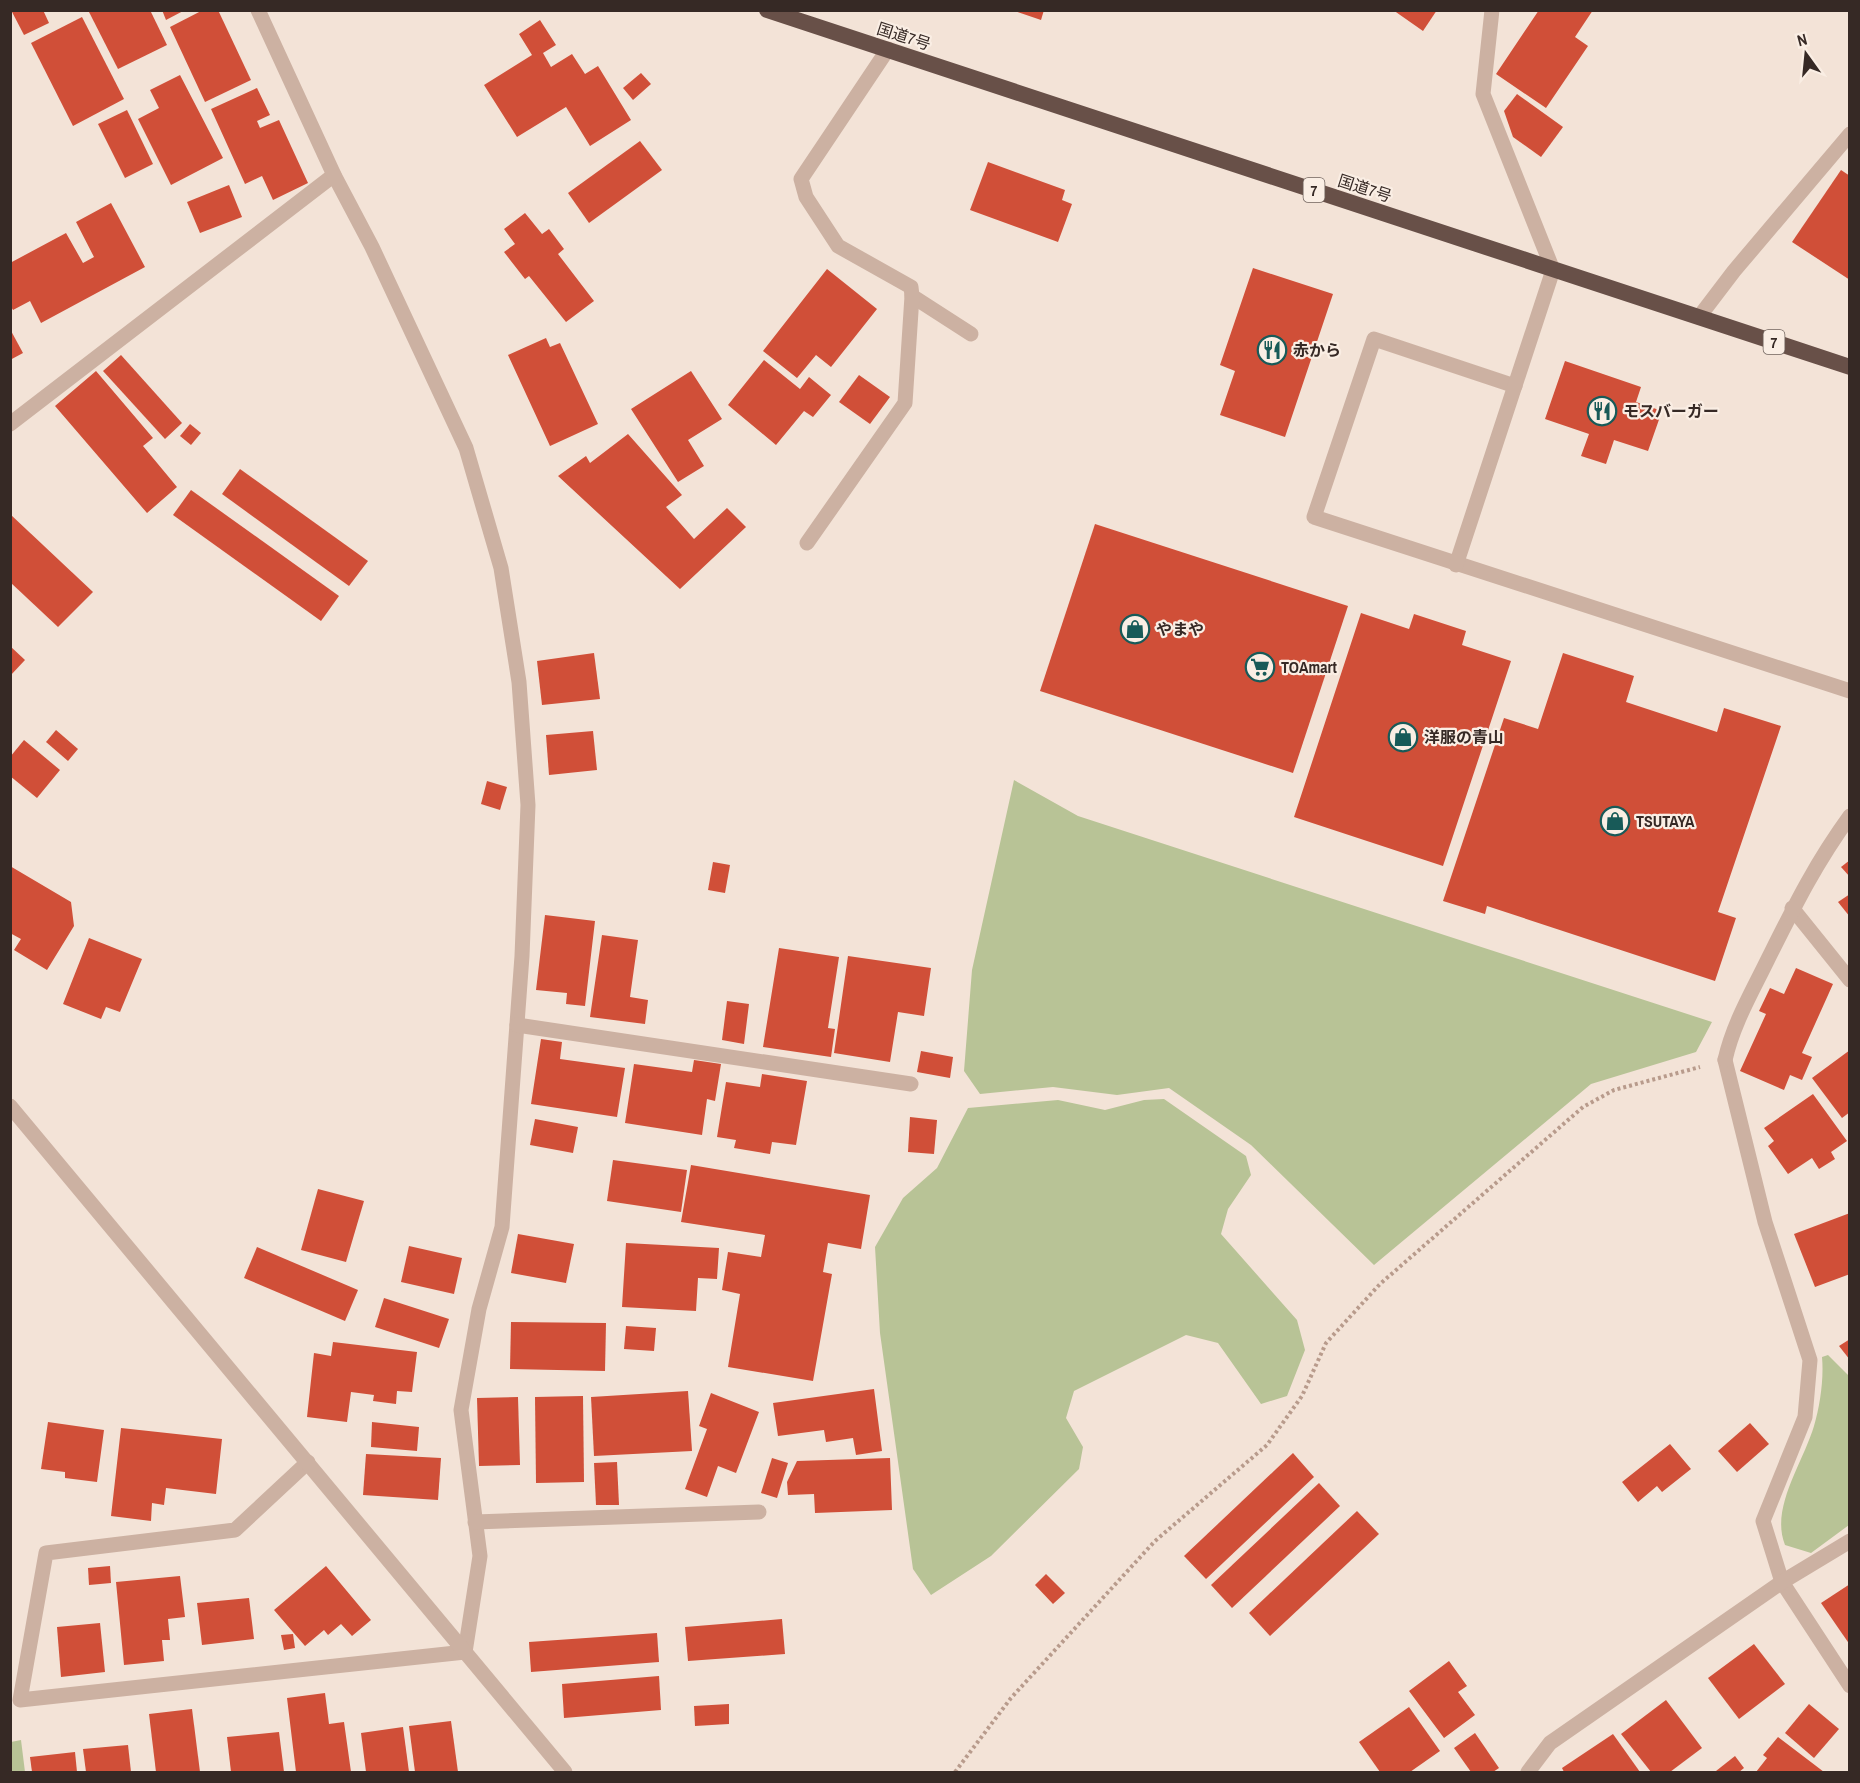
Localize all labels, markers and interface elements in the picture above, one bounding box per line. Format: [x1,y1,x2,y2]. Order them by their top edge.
street label: 国道7号 [874,17,934,55]
north arrow [1776,24,1836,84]
text: N [1795,28,1810,51]
street label: 国道7号 [1335,169,1395,207]
road number: 7 [1304,178,1324,202]
road number: 7 [1764,330,1784,354]
restaurant icon: 赤から [1256,334,1288,366]
place label: 赤から [1293,339,1341,361]
restaurant icon: モスバーガー [1586,395,1618,427]
place label: モスバーガー [1623,400,1719,422]
shop icon: やまや [1119,613,1151,645]
place label: やまや [1156,618,1204,640]
supermarket icon: TOAmart [1244,651,1276,683]
place label: TOAmart [1281,656,1338,678]
shop icon: 洋服の青山 [1387,721,1419,753]
place label: 洋服の青山 [1424,726,1504,748]
shop icon: TSUTAYA [1599,805,1631,837]
place label: TSUTAYA [1636,810,1695,832]

